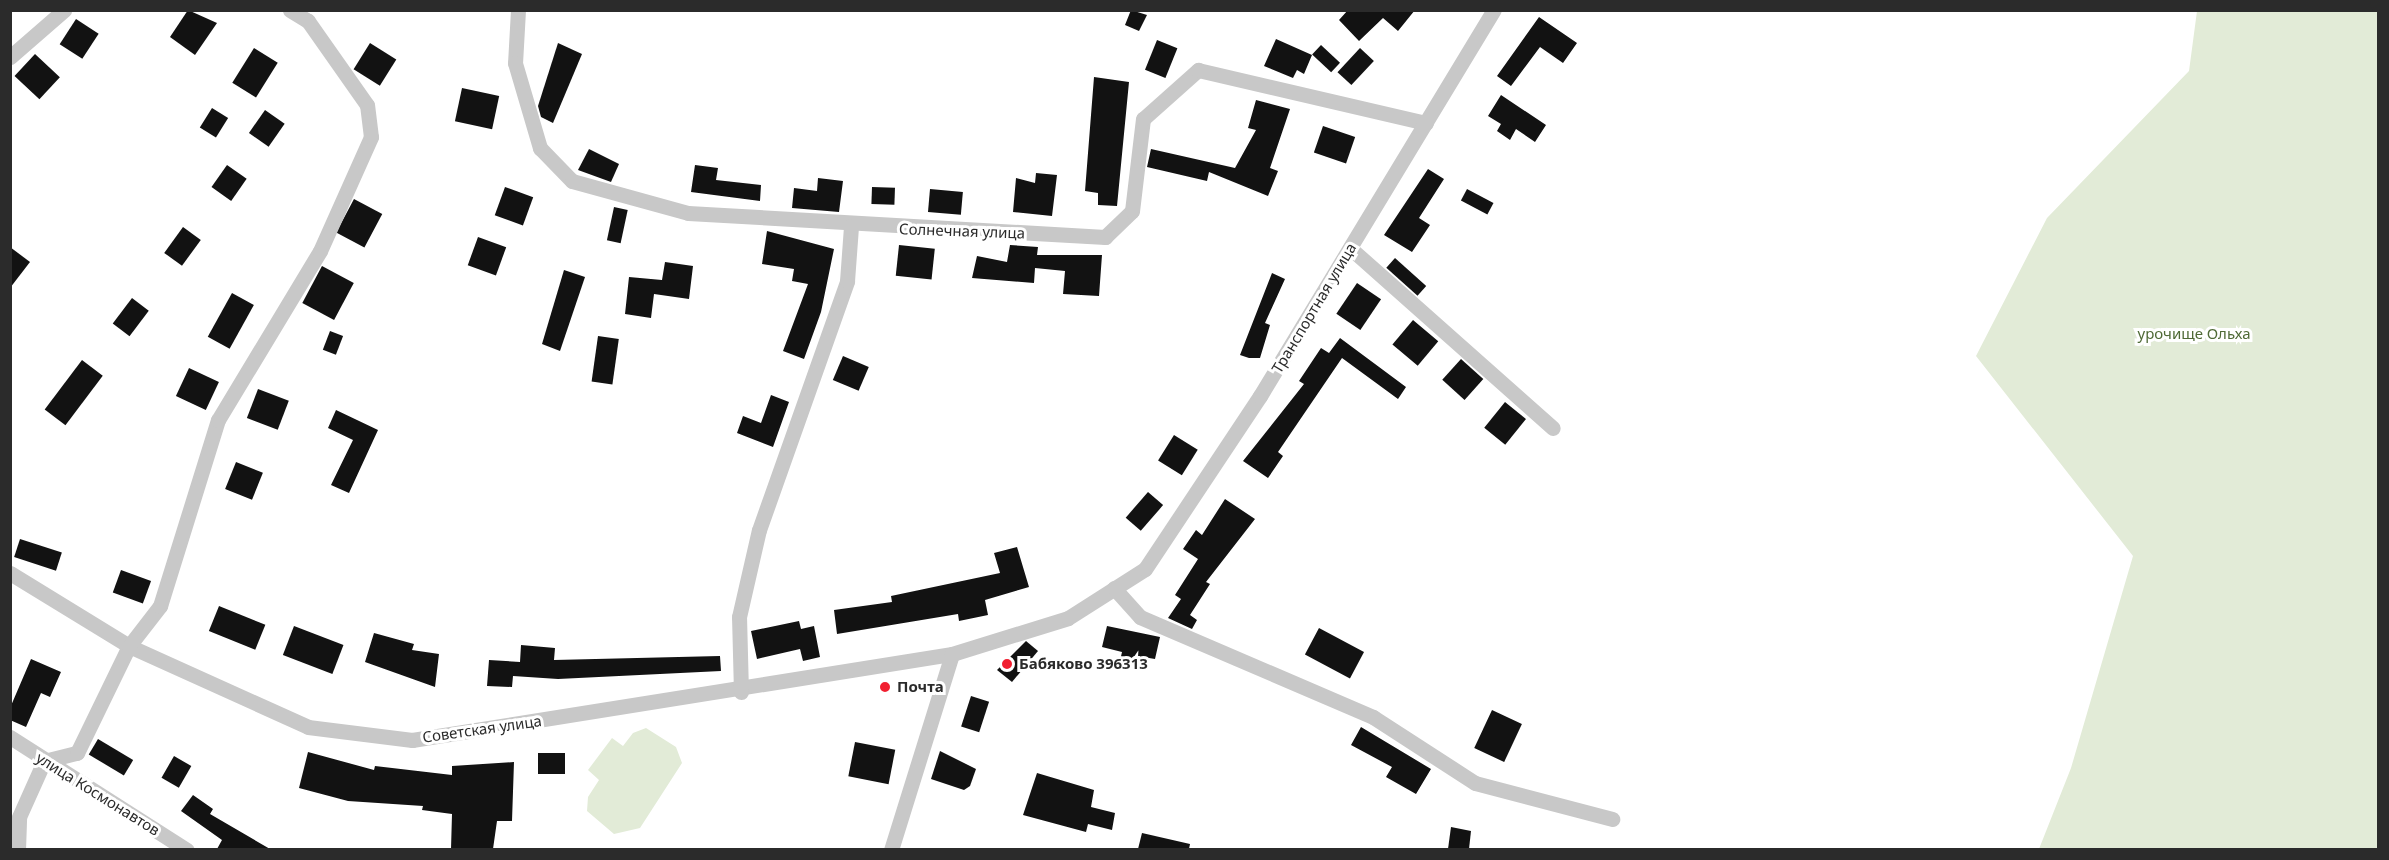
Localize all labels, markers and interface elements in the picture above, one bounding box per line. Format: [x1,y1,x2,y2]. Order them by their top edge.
street label: Солнечная улица [899,220,1025,242]
street label: Транспортная улица [1268,240,1360,376]
park label: урочище Ольха [2138,325,2250,343]
place label: Бабяково 396313 [1019,655,1148,673]
marker: Бабяково 396313 [1000,657,1014,671]
place label: Почта [897,678,944,696]
marker: Почта [878,680,892,694]
street label: Советская улица [421,712,543,746]
street label: улица Космонавтов [33,749,163,839]

